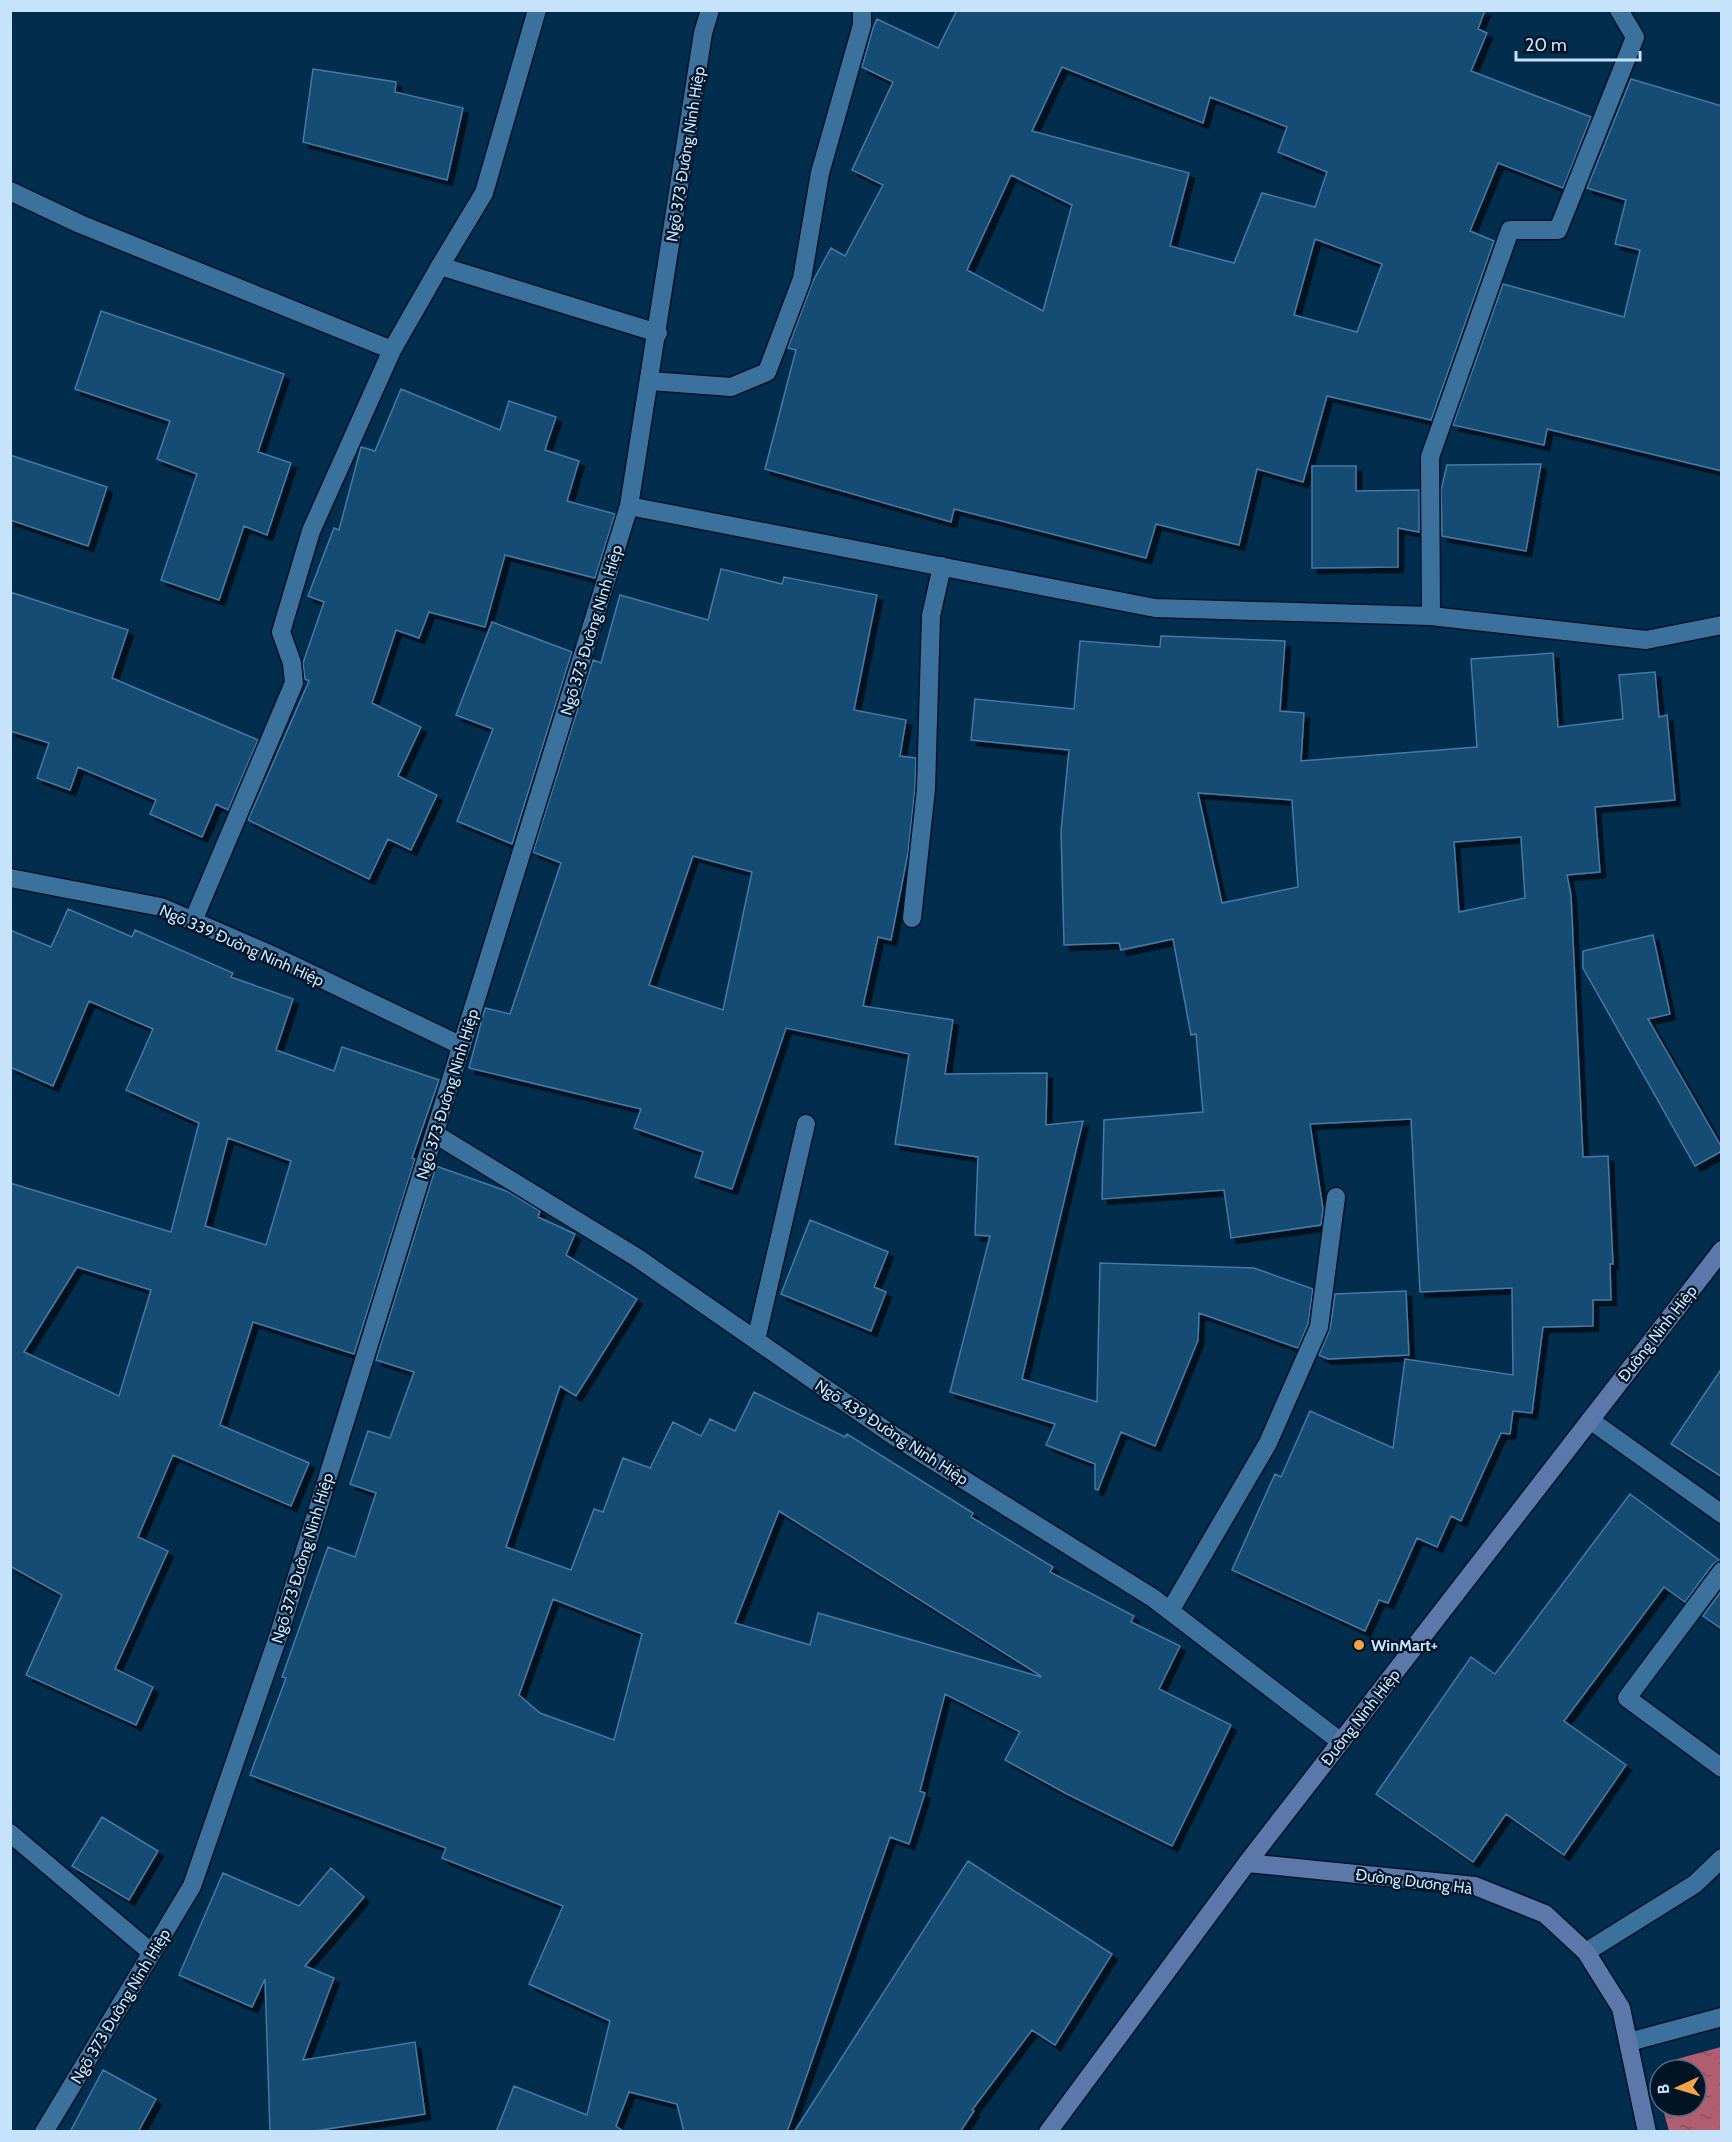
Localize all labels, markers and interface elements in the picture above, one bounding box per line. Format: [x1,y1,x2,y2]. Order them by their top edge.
scale bar [1516,24,1640,62]
text: 20 m [1525,34,1567,56]
street label: Ngõ 373 Đường Ninh Hiệp [662,65,709,243]
street label: Ngõ 373 Đường Ninh Hiệp [557,543,626,718]
street label: Ngõ 339 Đường Ninh Hiệp [157,901,327,990]
street label: Ngõ 373 Đường Ninh Hiệp [413,1007,482,1182]
street label: Đường Ninh Hiệp [1614,1281,1701,1385]
street label: Ngõ 439 Đường Ninh Hiệp [812,1376,972,1489]
street label: Ngõ 373 Đường Ninh Hiệp [268,1471,337,1646]
place label: WinMart+ [1371,1636,1438,1655]
marker: WinMart+ [1352,1638,1366,1652]
street label: Đường Ninh Hiệp [1317,1665,1404,1769]
street label: Đường Dương Hà [1355,1865,1474,1898]
street label: Ngõ 373 Đường Ninh Hiệp [67,1925,174,2087]
north arrow [1648,2058,1708,2118]
text: B [1654,2083,1673,2095]

